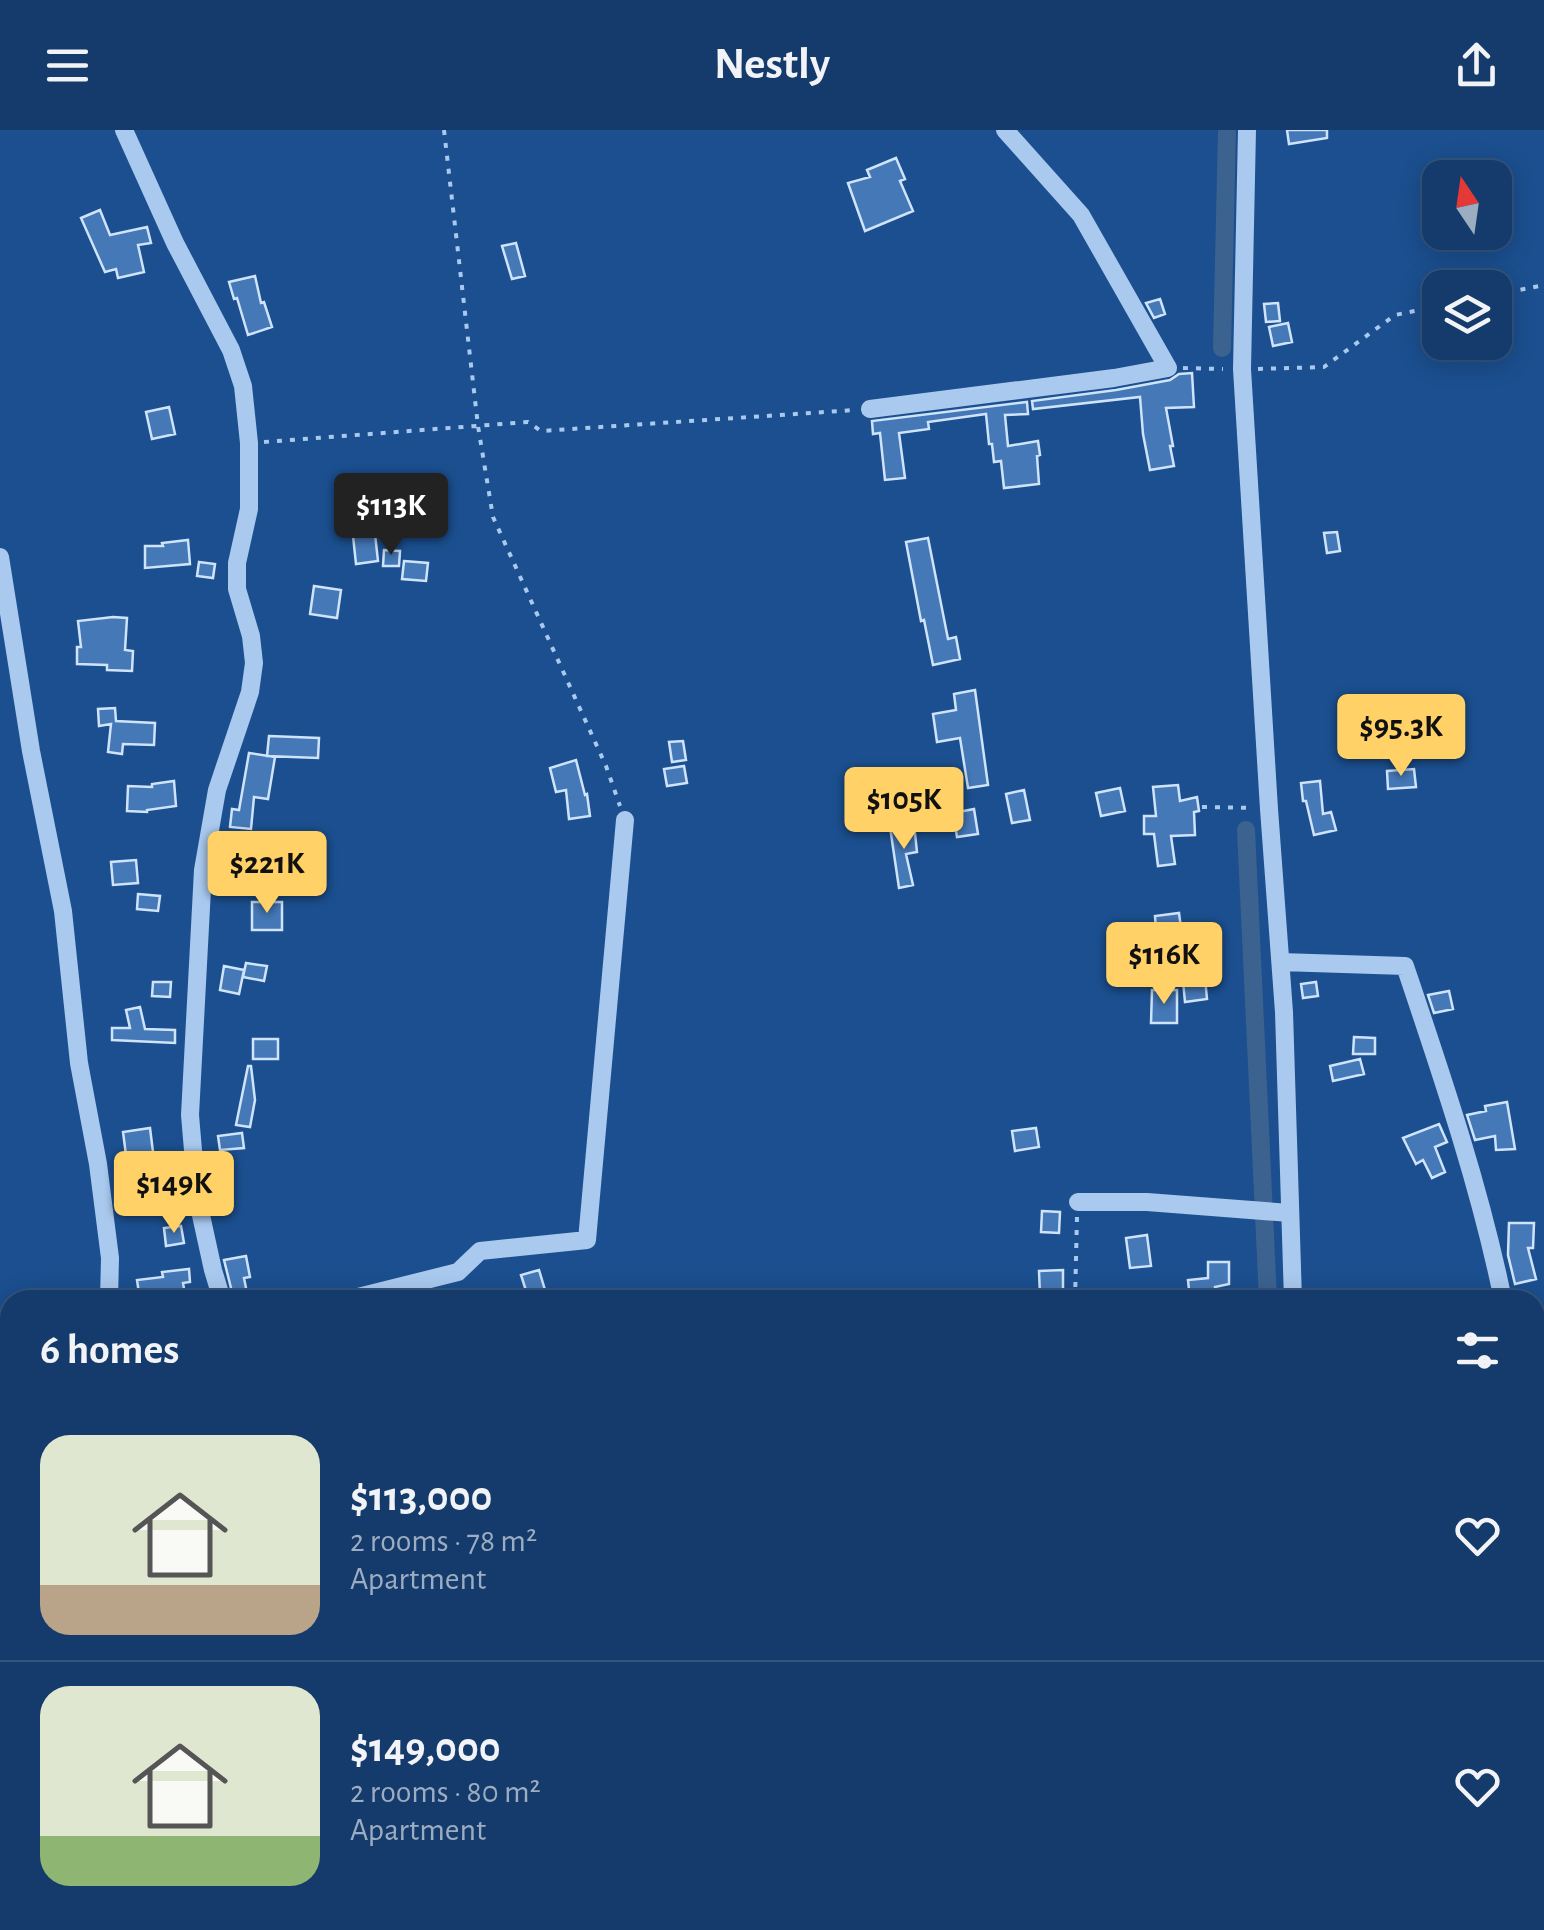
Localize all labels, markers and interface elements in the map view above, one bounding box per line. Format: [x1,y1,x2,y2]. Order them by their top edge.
icon: menu [40,38,95,93]
icon: share [1449,38,1504,93]
text: Nestly [714,42,830,87]
north arrow [1422,160,1512,250]
map controls [1422,160,1512,360]
button: layers [1422,270,1512,360]
pin: $113K [321,473,461,558]
text: $113K [356,489,426,521]
pin: $95.3K [1320,694,1482,779]
text: $95.3K [1359,710,1443,742]
pin: $105K [834,767,974,852]
text: $105K [866,783,942,815]
pin: $221K [197,831,337,916]
text: $221K [230,847,304,879]
pin: $116K [1094,922,1234,1007]
text: $116K [1128,938,1200,970]
pin: $149K [104,1151,244,1236]
text: $149K [136,1167,212,1199]
icon: filters [1450,1323,1505,1378]
text: 6 homes [40,1329,179,1371]
icon: home [120,1475,240,1595]
text: $113,000 [350,1476,493,1518]
icon: heart [1450,1508,1505,1563]
text: 2 rooms · 78 m² [350,1525,537,1557]
text: Apartment [350,1563,486,1595]
icon: home [120,1726,240,1846]
text: $149,000 [350,1727,501,1769]
icon: heart [1450,1759,1505,1814]
text: 2 rooms · 80 m² [350,1776,541,1808]
text: Apartment [350,1814,486,1846]

